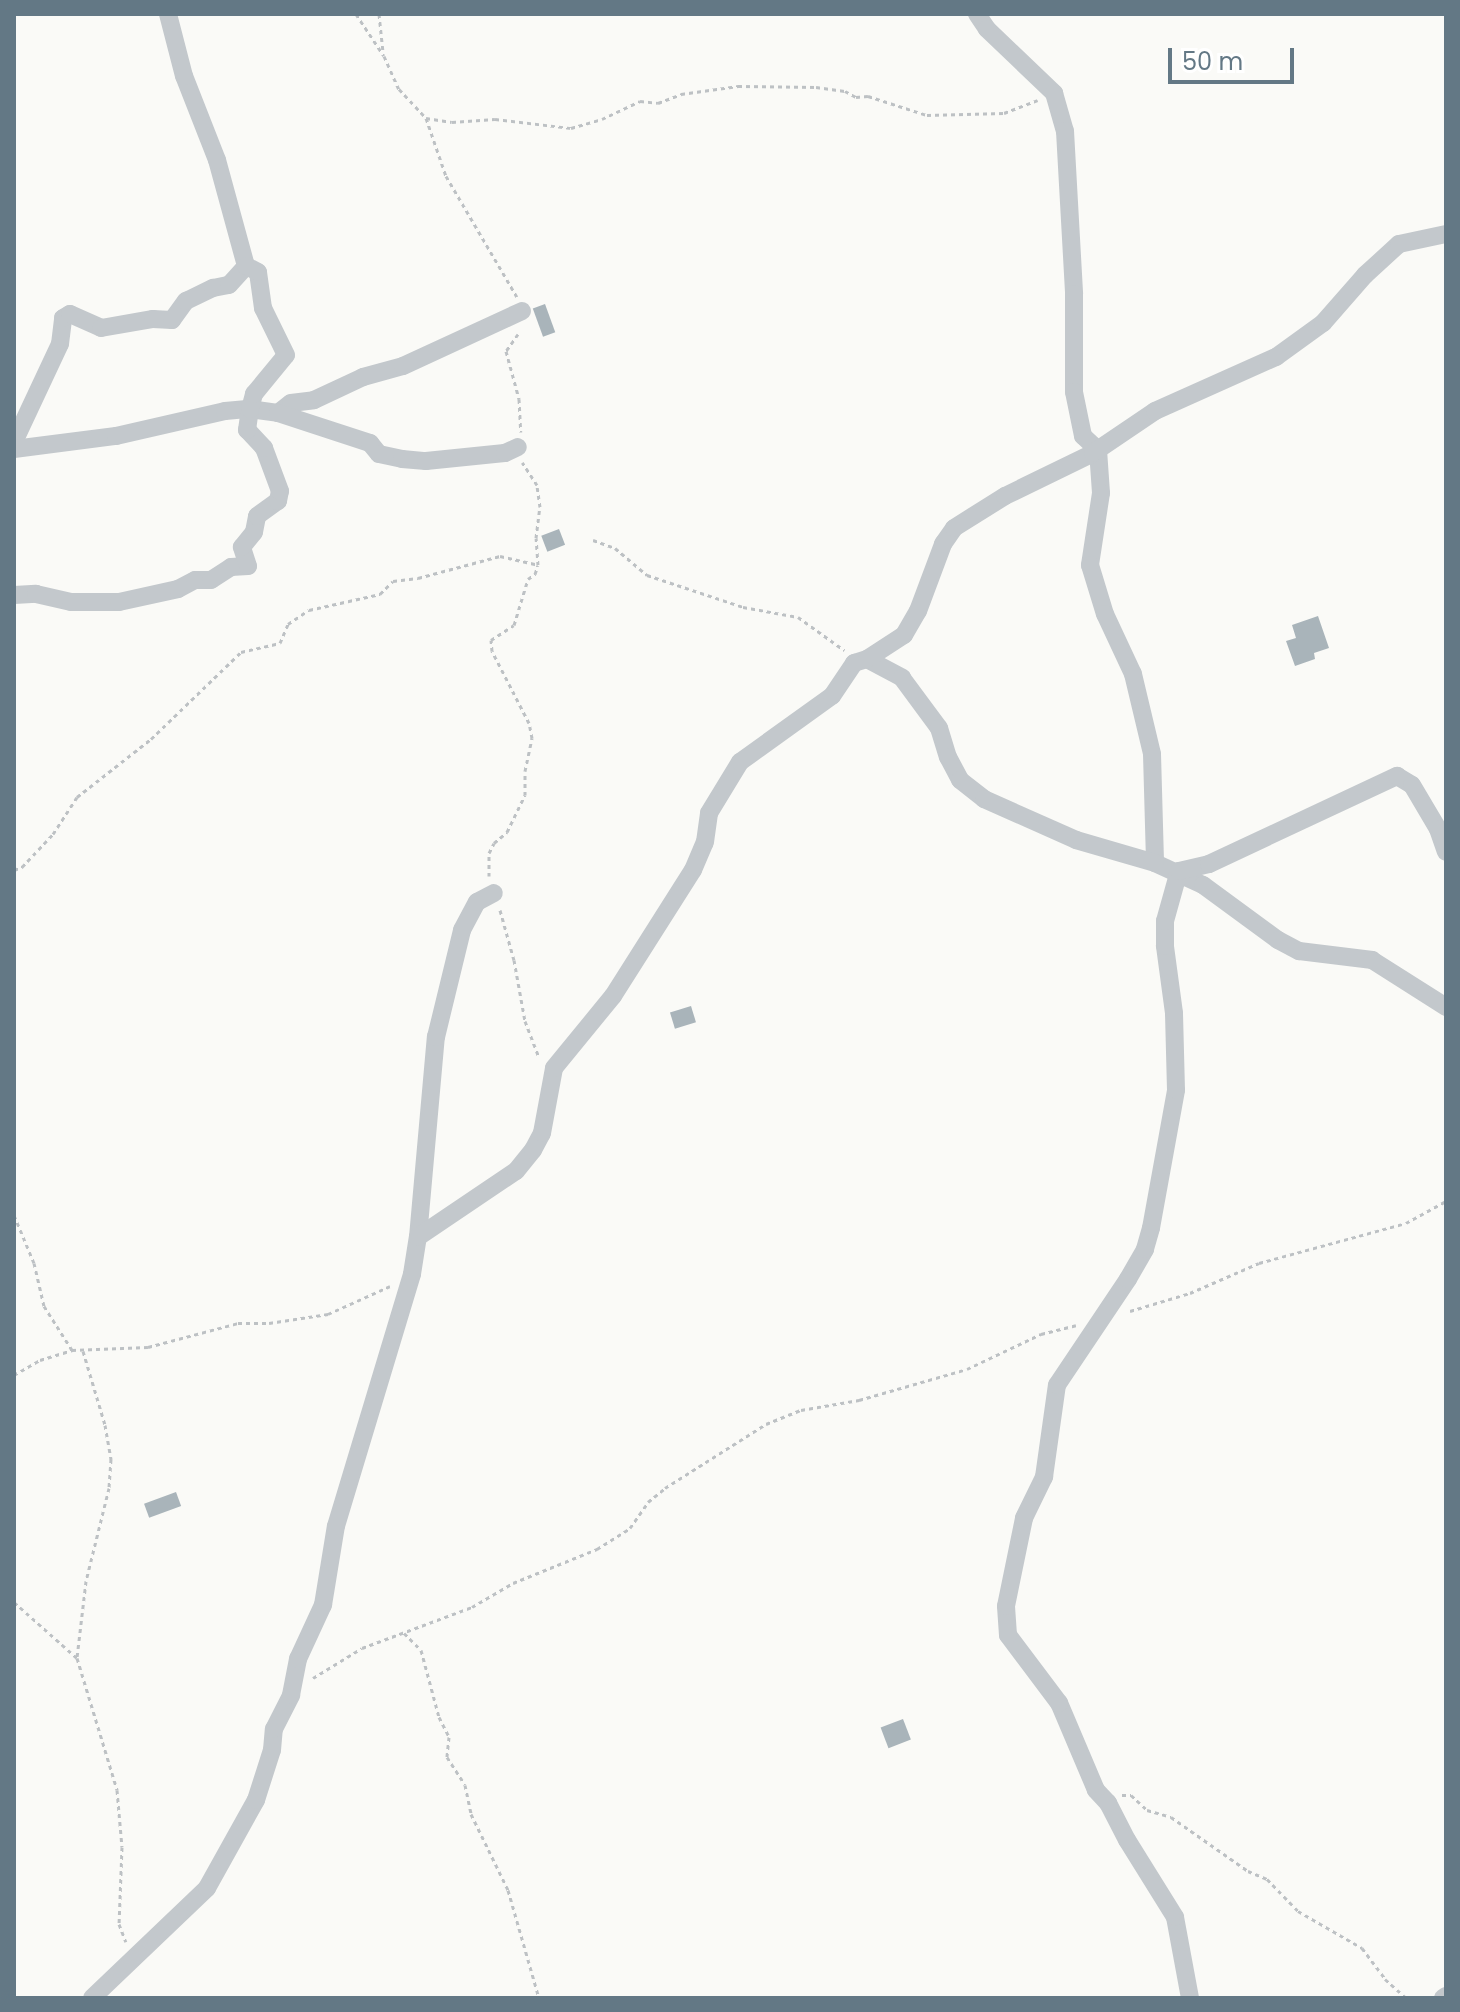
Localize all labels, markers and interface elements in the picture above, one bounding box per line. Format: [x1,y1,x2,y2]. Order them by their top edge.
scale bar [1172,32,1298,82]
text: 50 m [1182,45,1243,78]

